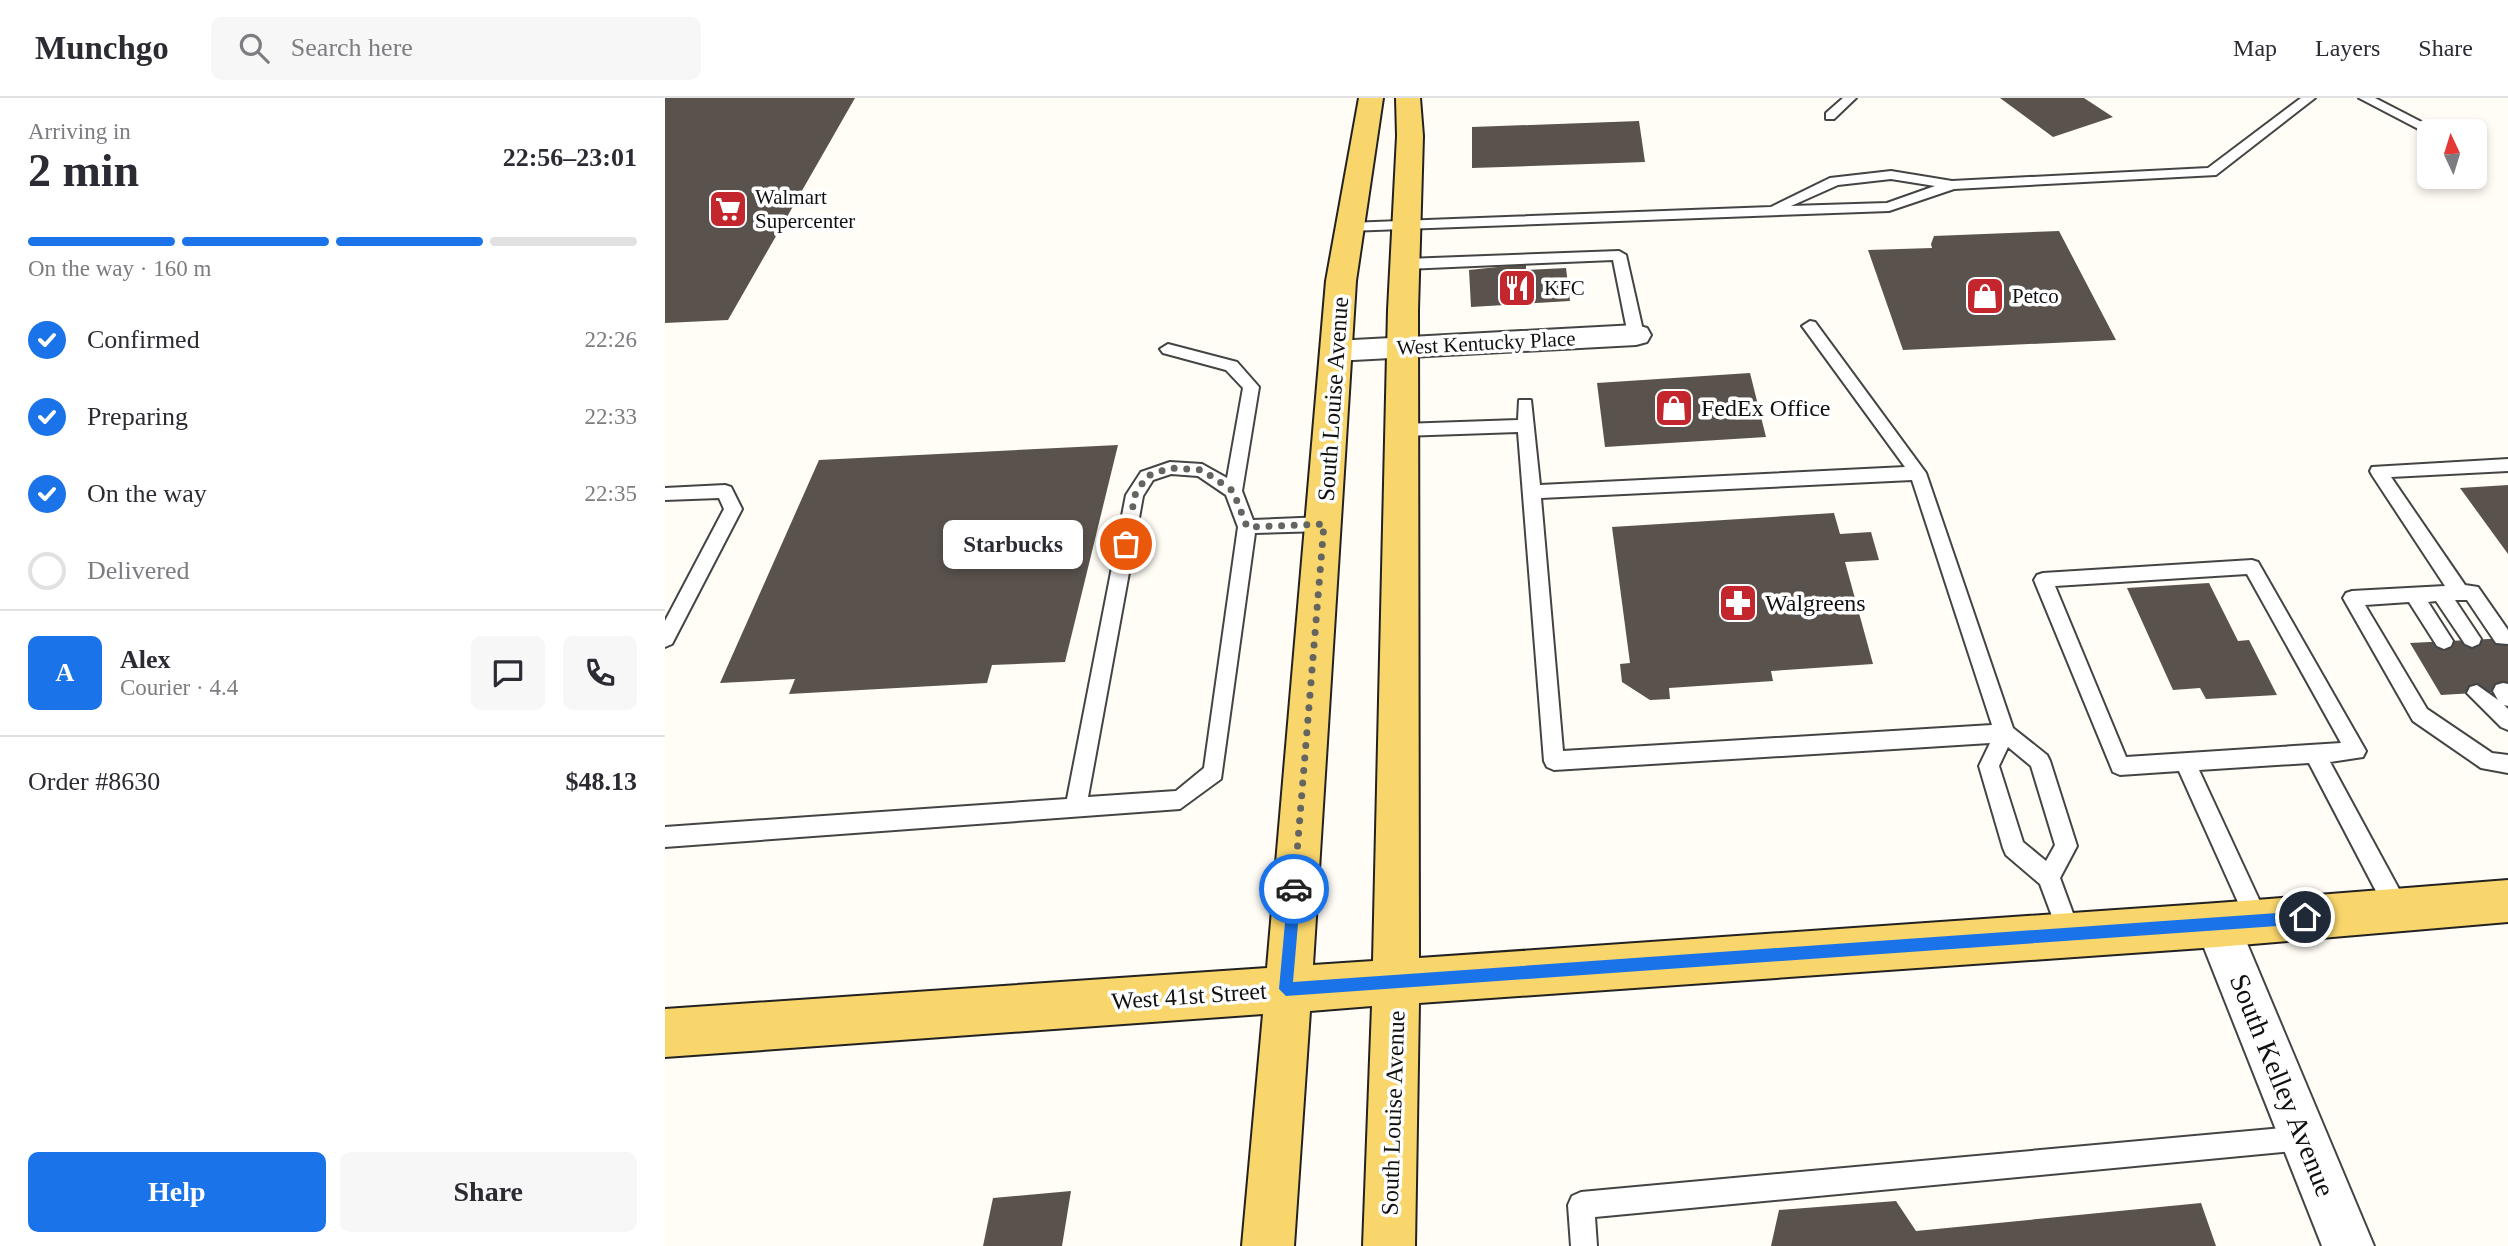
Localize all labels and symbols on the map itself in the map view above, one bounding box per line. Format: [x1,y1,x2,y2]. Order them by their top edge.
north arrow [2417,119,2487,189]
place label: Walmart Supercenter [755,185,855,233]
supermarket icon: Walmart Supercenter [707,188,749,230]
restaurant icon: KFC [1496,267,1538,309]
shop icon: Petco [1964,275,2006,317]
place label: KFC [1544,276,1585,300]
place label: Petco [2012,284,2059,308]
street label: South Louise Avenue [1313,296,1353,502]
street label: West Kentucky Place [1396,326,1576,360]
shop icon: FedEx Office [1653,387,1695,429]
place label: FedEx Office [1701,395,1831,421]
pin [1096,514,1156,574]
callout: Starbucks [944,520,1084,569]
pharmacy icon: Walgreens [1717,582,1759,624]
place label: Walgreens [1765,590,1866,616]
courier [1259,854,1329,924]
pin [2275,887,2335,947]
street label: South Kelley Avenue [2224,969,2341,1201]
street label: West 41st Street [1111,978,1268,1014]
street label: South Louise Avenue [1376,1010,1410,1216]

